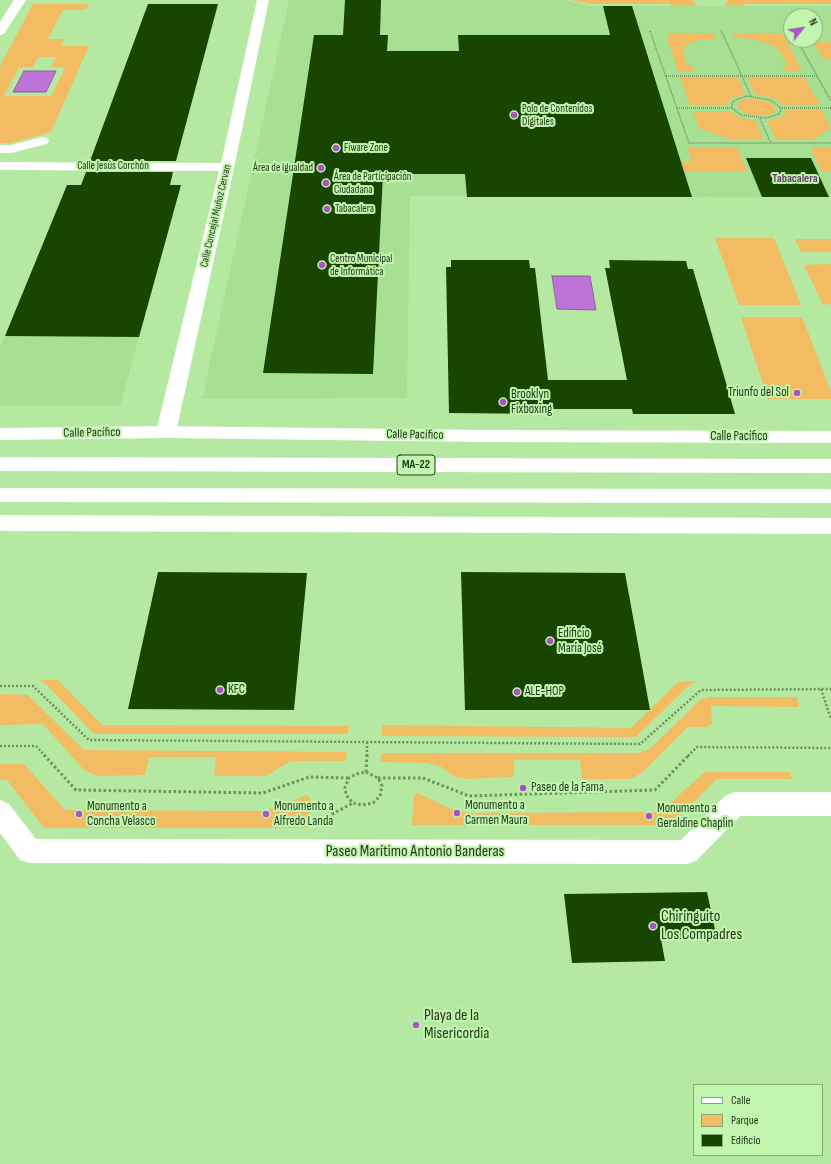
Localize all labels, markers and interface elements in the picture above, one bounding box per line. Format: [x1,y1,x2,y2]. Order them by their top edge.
north arrow [783,8,823,48]
text: N [806,16,820,28]
place label: Polo de Contenidos Digitales [522,102,592,128]
marker: Polo de Contenidos Digitales [509,110,519,120]
place label: Fiware Zone [344,141,388,155]
marker: Fiware Zone [331,143,341,153]
street label: Calle Jesús Corchón [77,159,149,173]
place label: Área de Igualdad [253,161,313,175]
street label: Calle Concejal Muñoz Cervan [198,163,234,269]
marker: Área de Igualdad [316,163,326,173]
place label: Área de Participación Ciudadana [334,170,411,196]
district label: Tabacalera [772,172,818,186]
marker: Área de Participación Ciudadana [321,178,331,188]
place label: Tabacalera [335,202,374,216]
marker: Tabacalera [322,204,332,214]
place label: Centro Municipal de Informática [330,252,392,278]
marker: Centro Municipal de Informática [317,260,327,270]
place label: Triunfo del Sol [728,385,789,401]
place label: Brooklyn Fixboxing [511,387,552,418]
marker: Triunfo del Sol [792,388,802,398]
marker: Brooklyn Fixboxing [498,397,508,407]
street label: Calle Pacífico [63,425,121,441]
street label: Calle Pacífico [386,427,444,443]
street label: Calle Pacífico [710,429,768,445]
road number: MA-22 [397,455,435,475]
place label: Edificio María José [558,626,602,657]
marker: Edificio María José [545,636,555,646]
place label: KFC [228,682,245,698]
place label: ALE-HOP [525,684,564,700]
marker: KFC [215,685,225,695]
marker: ALE-HOP [512,687,522,697]
place label: Paseo de la Fama [531,780,604,796]
marker: Paseo de la Fama [518,783,528,793]
place label: Monumento a Carmen Maura [465,798,528,829]
place label: Monumento a Concha Velasco [87,799,155,830]
place label: Monumento a Alfredo Landa [274,799,334,830]
place label: Monumento a Geraldine Chaplin [657,801,733,832]
marker: Monumento a Carmen Maura [452,808,462,818]
marker: Monumento a Concha Velasco [74,809,84,819]
marker: Monumento a Alfredo Landa [261,809,271,819]
marker: Monumento a Geraldine Chaplin [644,811,654,821]
street label: Paseo Marítimo Antonio Banderas [326,842,504,862]
place label: Chiringuito Los Compadres [661,907,742,945]
marker: Chiringuito Los Compadres [648,921,658,931]
place label: Playa de la Misericordia [424,1006,489,1044]
marker: Playa de la Misericordia [411,1020,421,1030]
legend [693,1084,823,1156]
text: Calle [731,1093,751,1108]
text: Parque [731,1113,759,1128]
text: Edificio [731,1133,760,1148]

